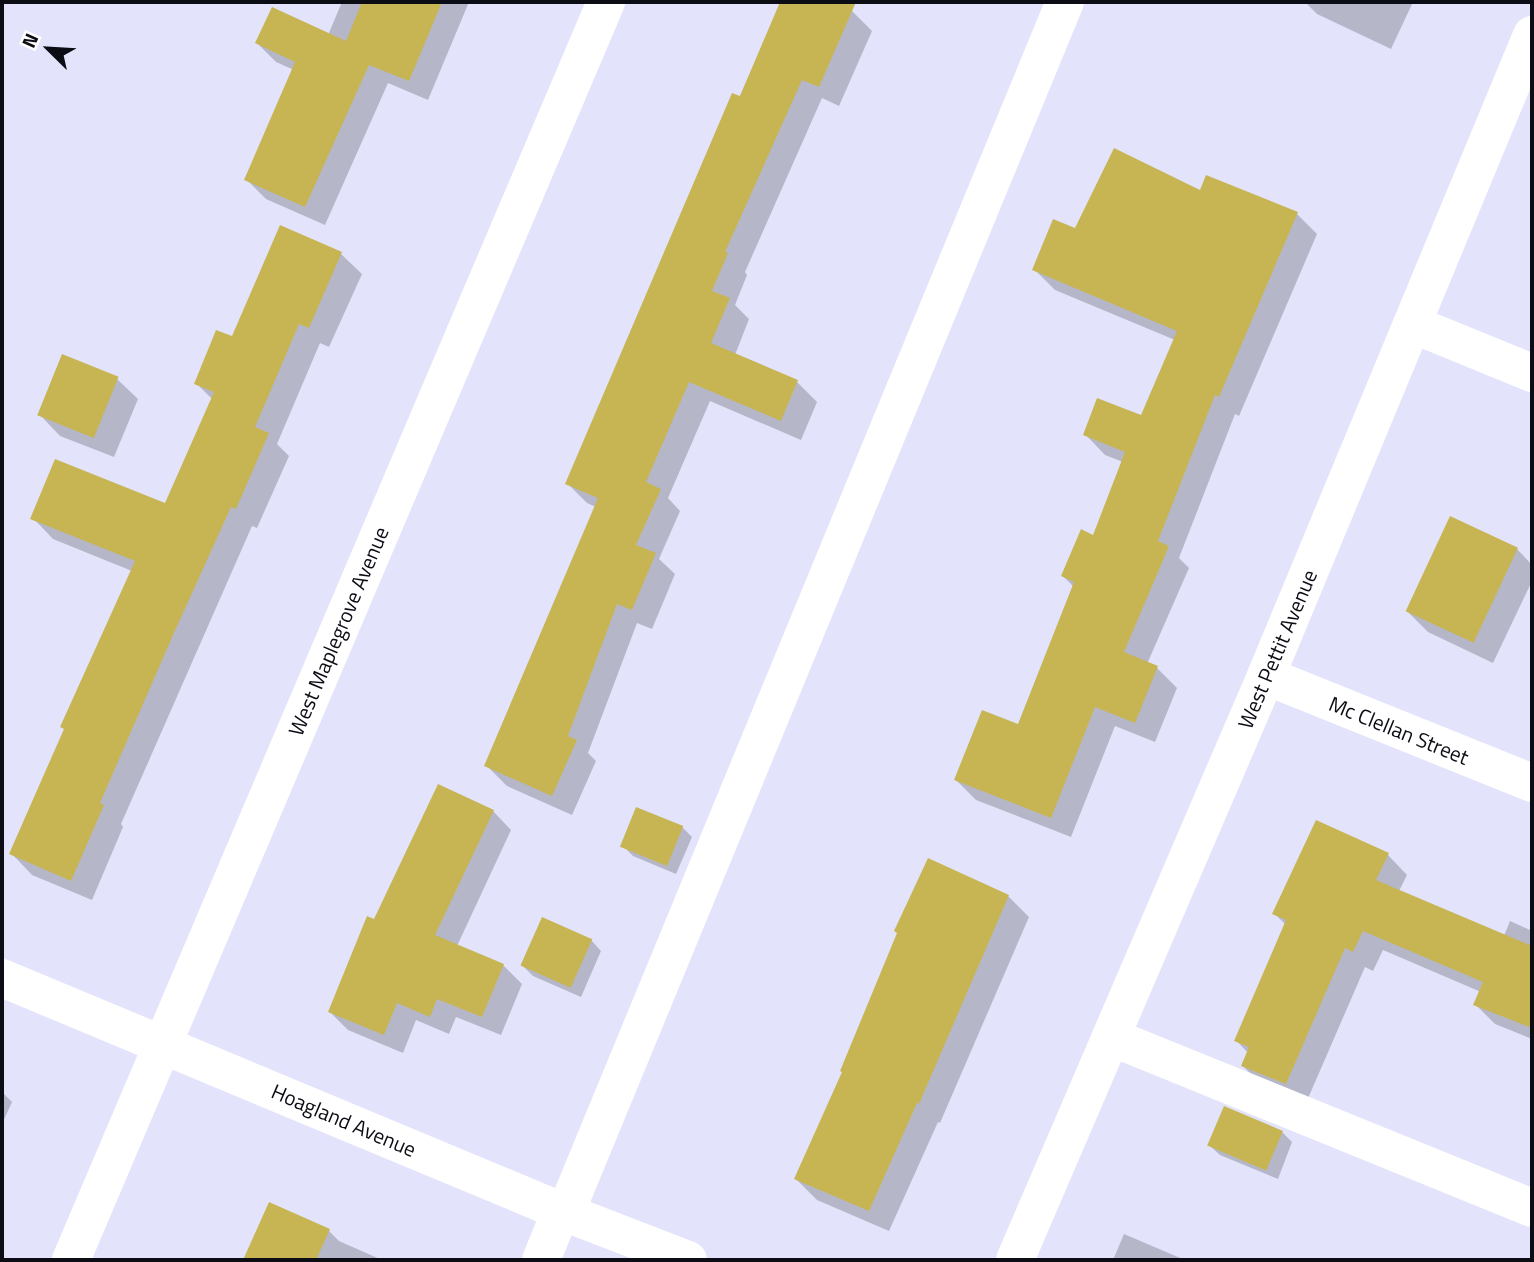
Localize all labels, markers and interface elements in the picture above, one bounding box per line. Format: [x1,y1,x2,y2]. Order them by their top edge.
north arrow [14,14,84,84]
text: N [13,28,45,52]
street label: West Maplegrove Avenue [282,523,394,739]
street label: West Pettit Avenue [1232,566,1322,732]
street label: Mc Clellan Street [1325,691,1473,769]
street label: Hoagland Avenue [268,1078,420,1162]

